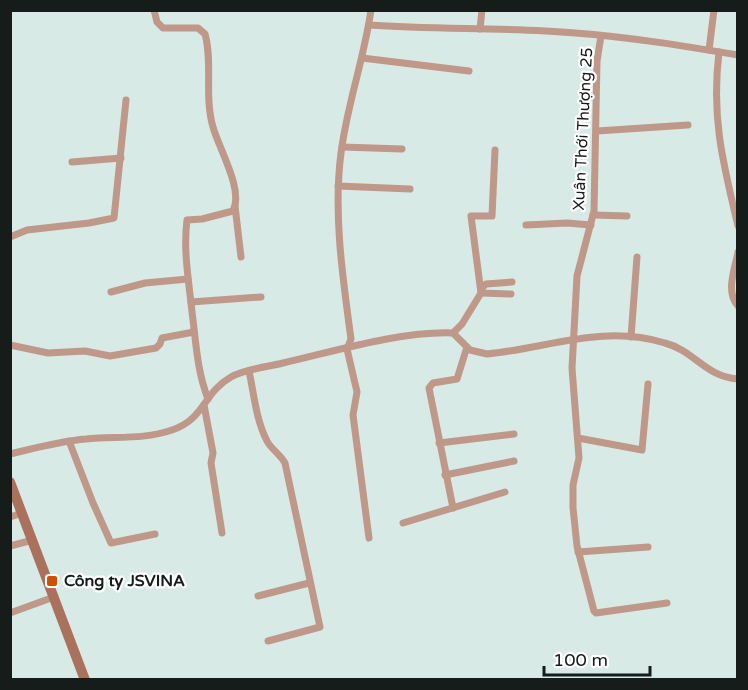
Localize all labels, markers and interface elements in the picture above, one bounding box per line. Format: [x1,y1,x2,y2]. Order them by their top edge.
street label: Xuân Thới Thượng 25 [569,47,597,211]
place label: Công ty JSVINA [64,571,185,591]
marker: Công ty JSVINA [45,574,59,588]
scale bar [544,639,650,677]
text: 100 m [553,649,608,671]

